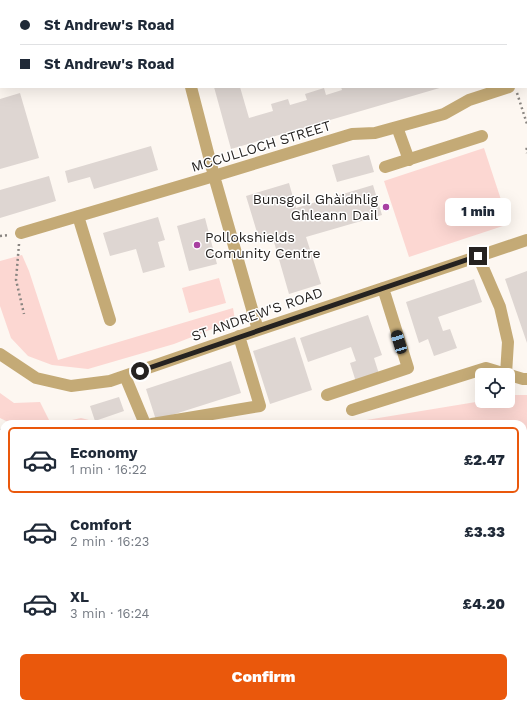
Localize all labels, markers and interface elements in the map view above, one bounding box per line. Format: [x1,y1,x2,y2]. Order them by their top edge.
text: St Andrew's Road [44,16,175,34]
text: St Andrew's Road [44,55,175,73]
street label: MCCULLOCH STREET [189,117,333,175]
place label: Bunsgoil Ghàidhlig Ghleann Dail [253,191,379,223]
callout: 1 min [445,198,511,226]
marker: Bunsgoil Ghàidhlig Ghleann Dail [381,202,391,212]
text: 1 min [461,204,495,219]
place label: Pollokshields Comunity Centre [205,229,321,261]
marker: Pollokshields Comunity Centre [192,240,202,250]
route end [469,247,487,265]
street label: ST ANDREW'S ROAD [189,284,325,344]
car [390,329,408,355]
route start [131,362,149,380]
map controls [475,368,515,408]
button: locate [475,368,515,408]
icon: car [22,442,58,478]
text: Economy [70,444,137,462]
text: £2.47 [464,451,505,469]
text: 1 min · 16:22 [70,462,147,477]
icon: car [22,514,58,550]
text: Comfort [70,516,131,534]
text: £3.33 [464,523,505,541]
text: 2 min · 16:23 [70,534,149,549]
icon: car [22,586,58,622]
text: XL [70,588,89,606]
text: £4.20 [463,595,505,613]
text: 3 min · 16:24 [70,606,149,621]
button: Confirm [20,654,507,700]

